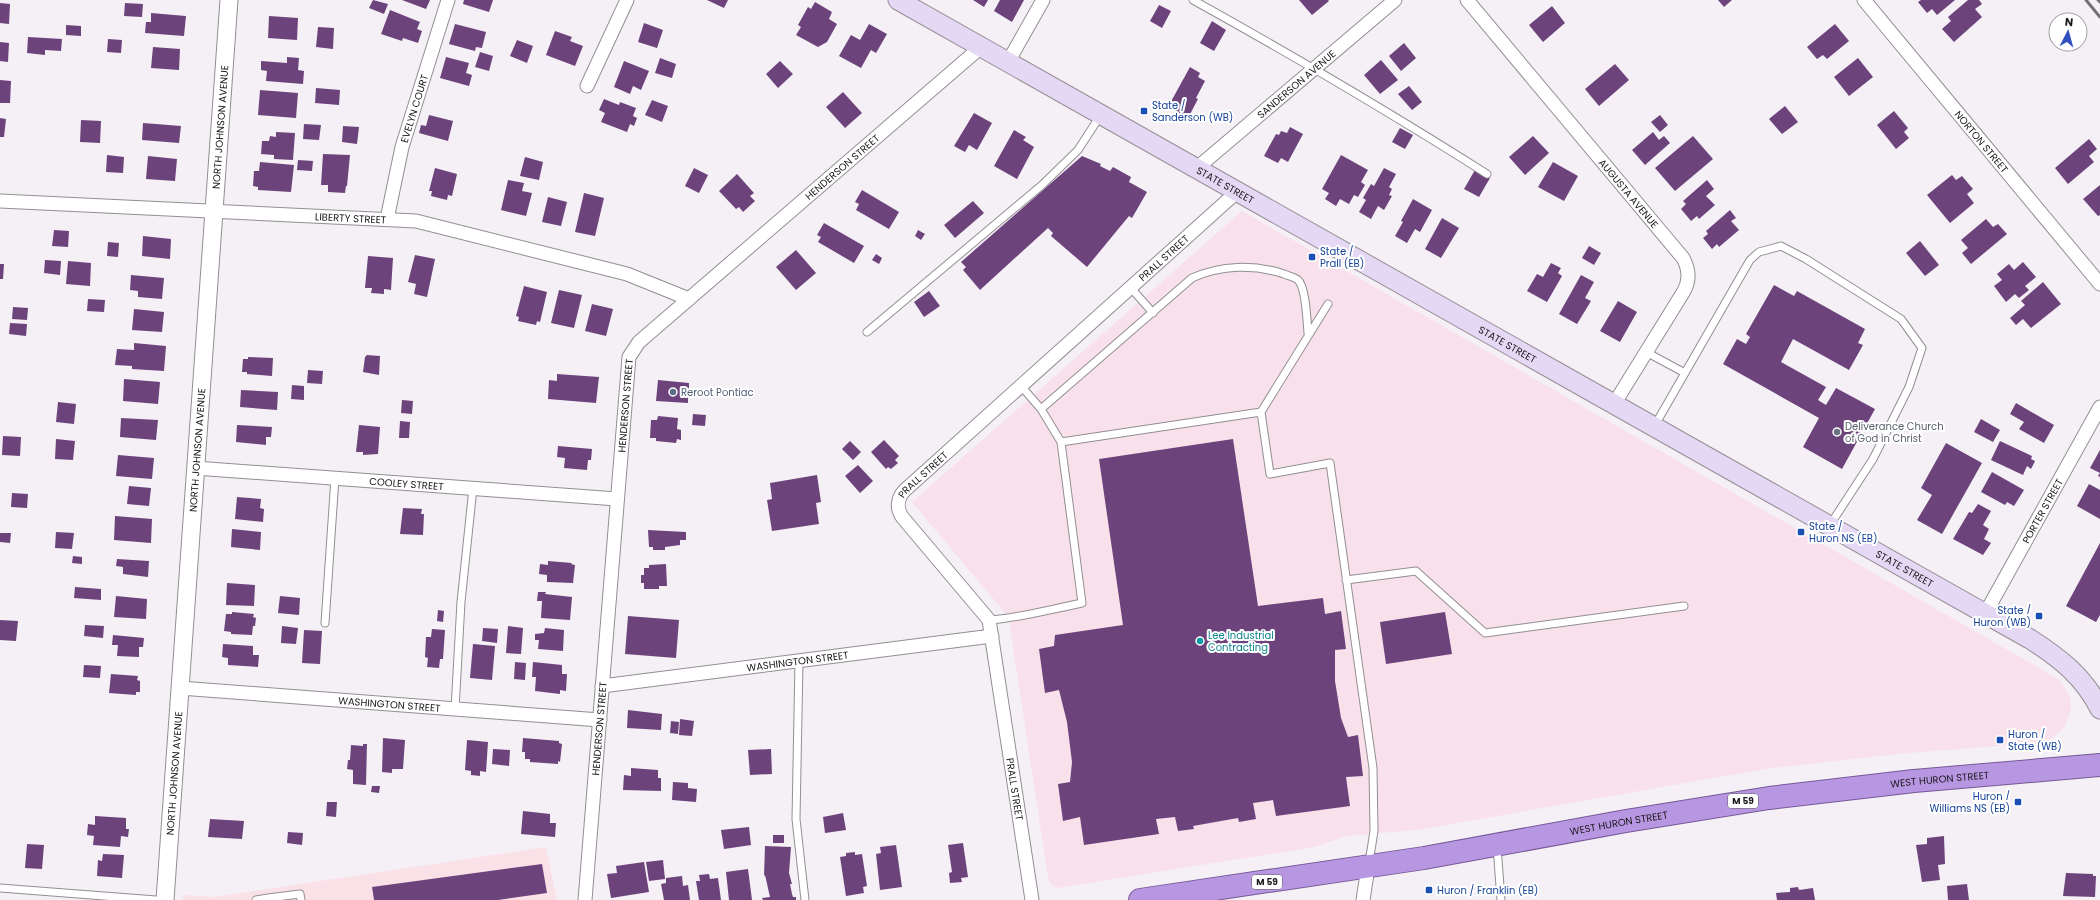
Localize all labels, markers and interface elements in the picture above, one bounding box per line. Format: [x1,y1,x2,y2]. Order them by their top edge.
north arrow [2048,12,2088,52]
text: N [2064,14,2074,30]
street label: SANDERSON AVENUE [1254,47,1339,122]
street label: NORTH JOHNSON AVENUE [209,65,232,189]
street label: EVELYN COURT [397,72,432,145]
place label: State / Sanderson (WB) [1152,98,1233,125]
marker: State / Sanderson (WB) [1139,106,1149,116]
street label: NORTON STREET [1951,107,2012,177]
street label: HENDERSON STREET [802,130,883,204]
street label: AUGUSTA AVENUE [1595,156,1662,231]
street label: STATE STREET [1193,163,1257,208]
street label: LIBERTY STREET [315,209,387,228]
street label: PRALL STREET [1135,231,1193,285]
place label: State / Prall (EB) [1320,244,1364,271]
marker: State / Prall (EB) [1307,252,1317,262]
street label: STATE STREET [1476,322,1540,367]
street label: HENDERSON STREET [614,358,637,453]
place label: Reroot Pontiac [681,385,754,400]
marker: Reroot Pontiac [668,387,678,397]
street label: NORTH JOHNSON AVENUE [186,388,209,513]
place label: Deliverance Church of God in Christ [1845,419,1944,446]
marker: Deliverance Church of God in Christ [1832,427,1842,437]
street label: PRALL STREET [894,448,952,501]
street label: COOLEY STREET [369,474,445,494]
street label: PORTER STREET [2019,475,2067,546]
place label: State / Huron NS (EB) [1809,519,1877,546]
marker: State / Huron NS (EB) [1796,527,1806,537]
street label: STATE STREET [1873,546,1937,591]
place label: State / Huron (WB) [1974,603,2031,630]
marker: State / Huron (WB) [2034,611,2044,621]
place label: Lee Industrial Contracting [1208,628,1274,655]
marker: Lee Industrial Contracting [1195,636,1205,646]
street label: WASHINGTON STREET [746,647,850,675]
street label: HENDERSON STREET [588,681,611,776]
street label: WASHINGTON STREET [338,693,442,716]
street label: NORTH JOHNSON AVENUE [163,711,186,836]
place label: Huron / State (WB) [2008,727,2062,754]
marker: Huron / State (WB) [1995,735,2005,745]
street label: PRALL STREET [1002,757,1027,822]
street label: WEST HURON STREET [1889,768,1990,792]
place label: Huron / Williams NS (EB) [1930,789,2010,816]
road number: M 59 [1728,794,1758,808]
marker: Huron / Williams NS (EB) [2013,797,2023,807]
street label: WEST HURON STREET [1569,807,1670,839]
road number: M 59 [1252,875,1282,889]
place label: Huron / Franklin (EB) [1437,883,1538,898]
marker: Huron / Franklin (EB) [1424,885,1434,895]

